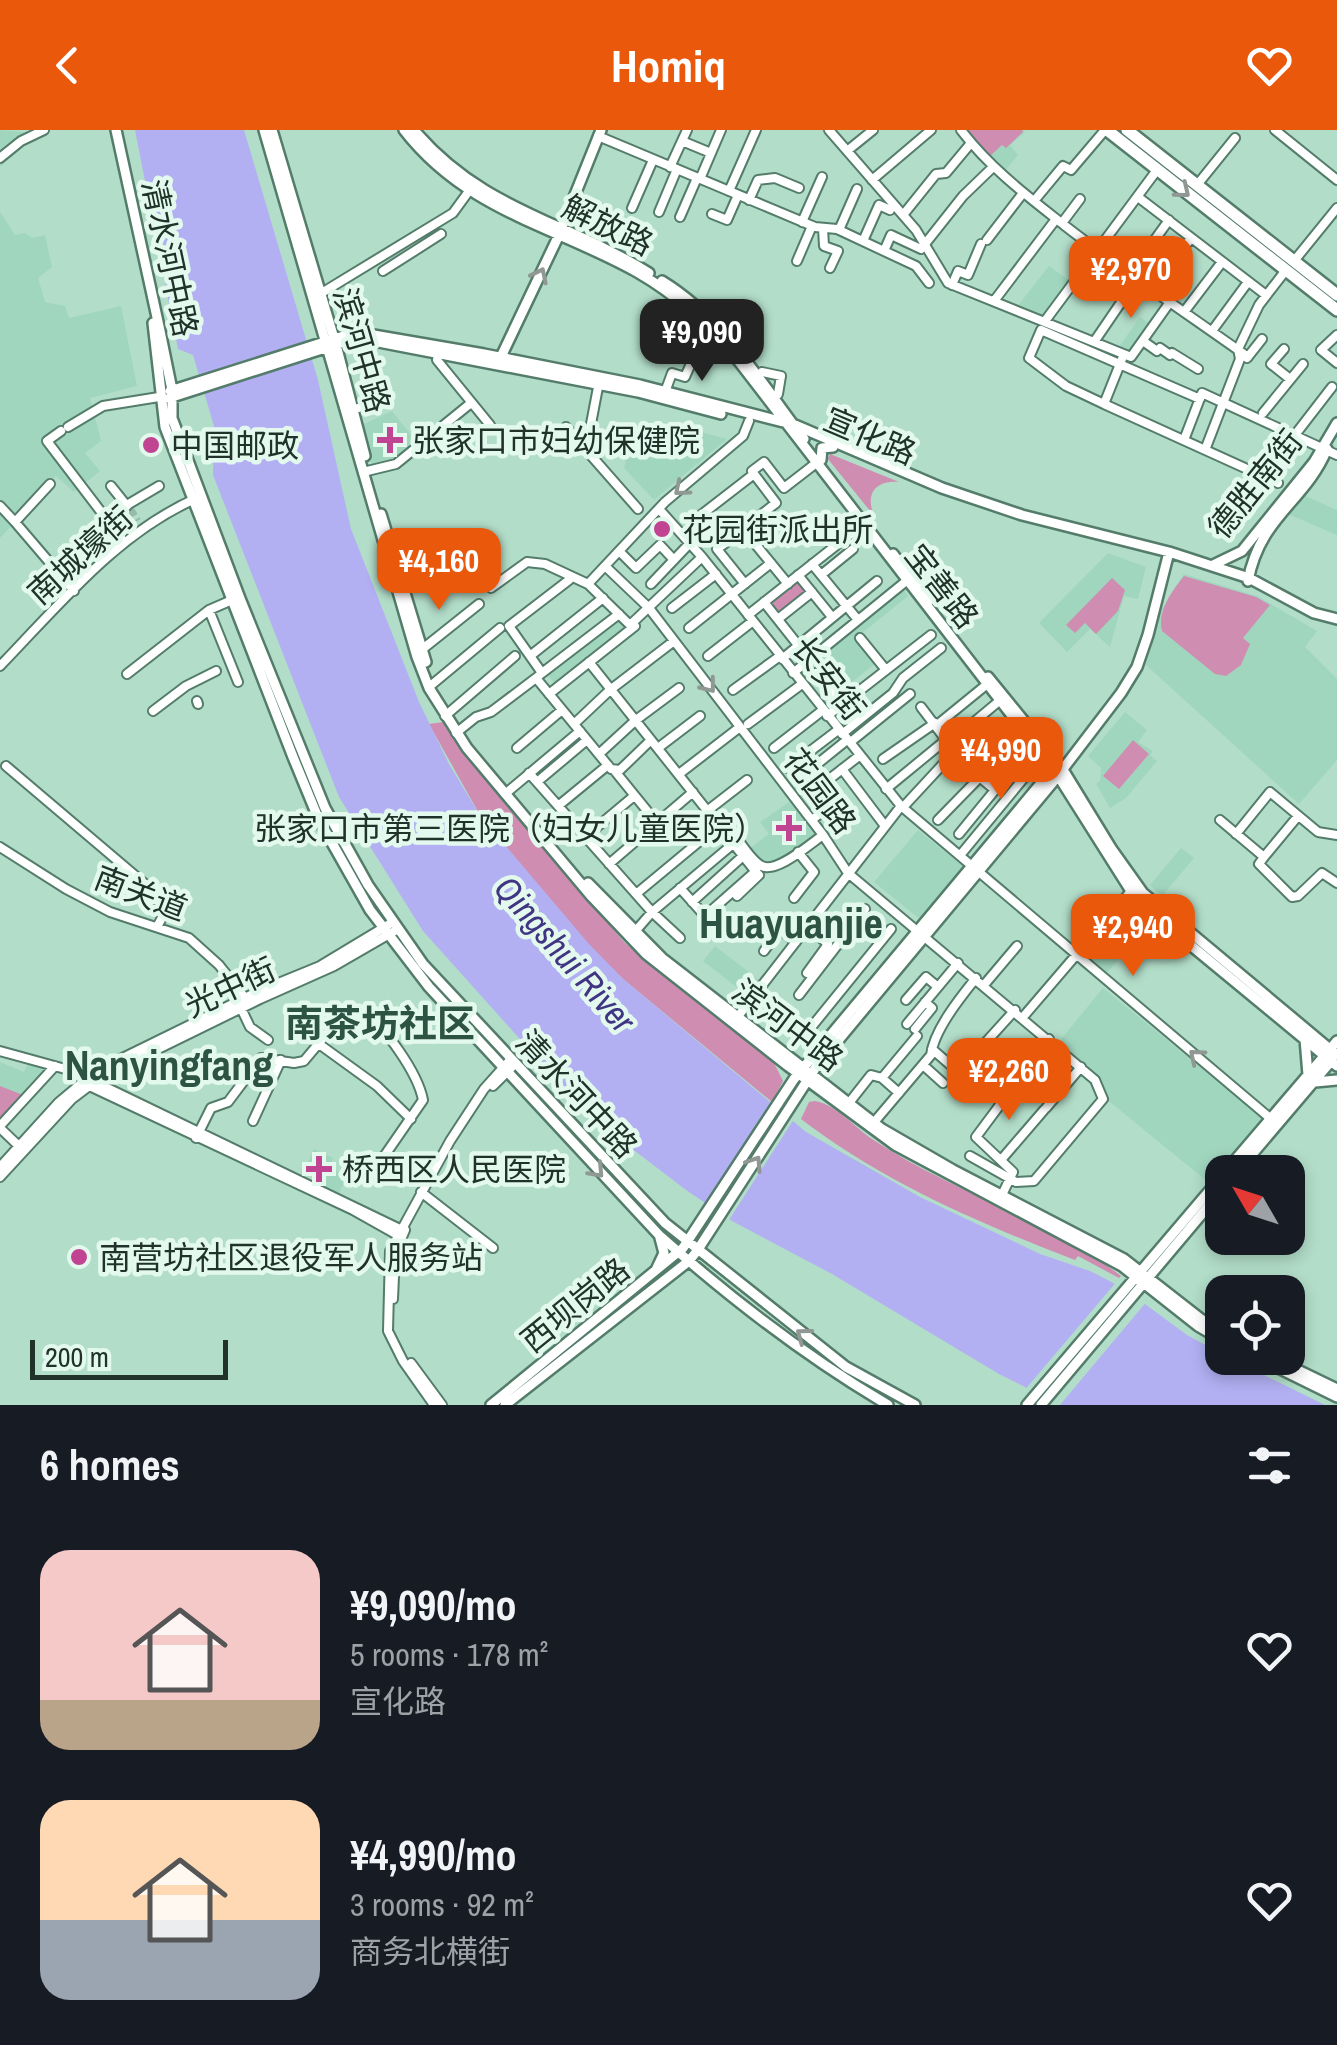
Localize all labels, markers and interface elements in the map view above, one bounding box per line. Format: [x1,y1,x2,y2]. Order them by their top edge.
text: Homiq [611,35,726,96]
icon: back [40,38,95,93]
icon: heart [1242,38,1297,93]
street label: 清水河中路 [132,175,208,341]
one-way arrow [1172,179,1190,197]
street label: 解放路 [555,185,661,265]
pin: ¥2,970 [1050,236,1212,321]
text: ¥2,970 [1091,247,1171,290]
one-way arrow [527,268,547,286]
street label: 滨河中路 [324,283,400,417]
pin: ¥9,090 [621,299,783,384]
text: ¥9,090 [662,310,742,353]
street label: 宣化路 [817,397,923,475]
place label: 张家口市妇幼保健院 [412,419,700,462]
street label: 德胜南街 [1198,421,1312,547]
place label: 中国邮政 [171,424,299,467]
marker: 张家口市妇幼保健院 [377,427,403,453]
marker: 中国邮政 [140,434,162,456]
one-way arrow [674,477,693,495]
street label: 南城壕街 [18,496,142,614]
place label: 花园街派出所 [682,508,874,551]
marker: 花园街派出所 [651,518,673,540]
pin: ¥4,160 [358,528,520,613]
street label: 宝善路 [896,535,988,637]
text: ¥4,160 [399,539,479,582]
street label: 长安街 [783,627,875,729]
one-way arrow [697,674,714,692]
pin: ¥4,990 [920,717,1082,802]
text: ¥4,990 [961,728,1041,771]
street label: 花园路 [774,740,866,842]
place label: 张家口市第三医院（妇女儿童医院） [254,807,766,850]
marker: 张家口市第三医院（妇女儿童医院） [776,815,802,841]
street label: 南关道 [88,856,194,930]
water label: Qingshui River [484,866,647,1043]
pin: ¥2,940 [1052,894,1214,979]
district label: Huayuanjie [699,895,883,951]
text: ¥2,940 [1093,905,1173,948]
street label: 光中街 [177,947,283,1027]
street label: 滨河中路 [724,969,852,1081]
district label: 南茶坊社区 [285,998,475,1049]
street label: 清水河中路 [507,1021,647,1167]
district label: Nanyingfang [65,1037,273,1093]
pin: ¥2,260 [928,1038,1090,1123]
text: ¥2,260 [969,1049,1049,1092]
one-way arrow [1190,1050,1208,1068]
place label: 桥西区人民医院 [342,1148,566,1191]
north arrow [1205,1155,1305,1255]
map controls [1205,1155,1305,1375]
marker: 桥西区人民医院 [306,1156,332,1182]
one-way arrow [743,1156,762,1174]
one-way arrow [585,1159,603,1178]
place label: 南营坊社区退役军人服务站 [99,1236,483,1279]
marker: 南营坊社区退役军人服务站 [68,1246,90,1268]
street label: 西坝岗路 [512,1248,638,1362]
button: locate [1205,1275,1305,1375]
one-way arrow [796,1329,814,1347]
scale bar [30,1335,228,1380]
text: 200 m [45,1338,109,1376]
text: 6 homes [40,1437,180,1493]
icon: filters [1242,1438,1297,1493]
text: ¥9,090/mo [350,1577,517,1633]
icon: home [120,1590,240,1710]
icon: heart [1242,1623,1297,1678]
text: 5 rooms · 178 m² [350,1633,548,1676]
text: 宣化路 [350,1680,446,1723]
text: ¥4,990/mo [350,1827,517,1883]
icon: home [120,1840,240,1960]
icon: heart [1242,1873,1297,1928]
text: 3 rooms · 92 m² [350,1883,534,1926]
text: 商务北横街 [350,1930,510,1973]

